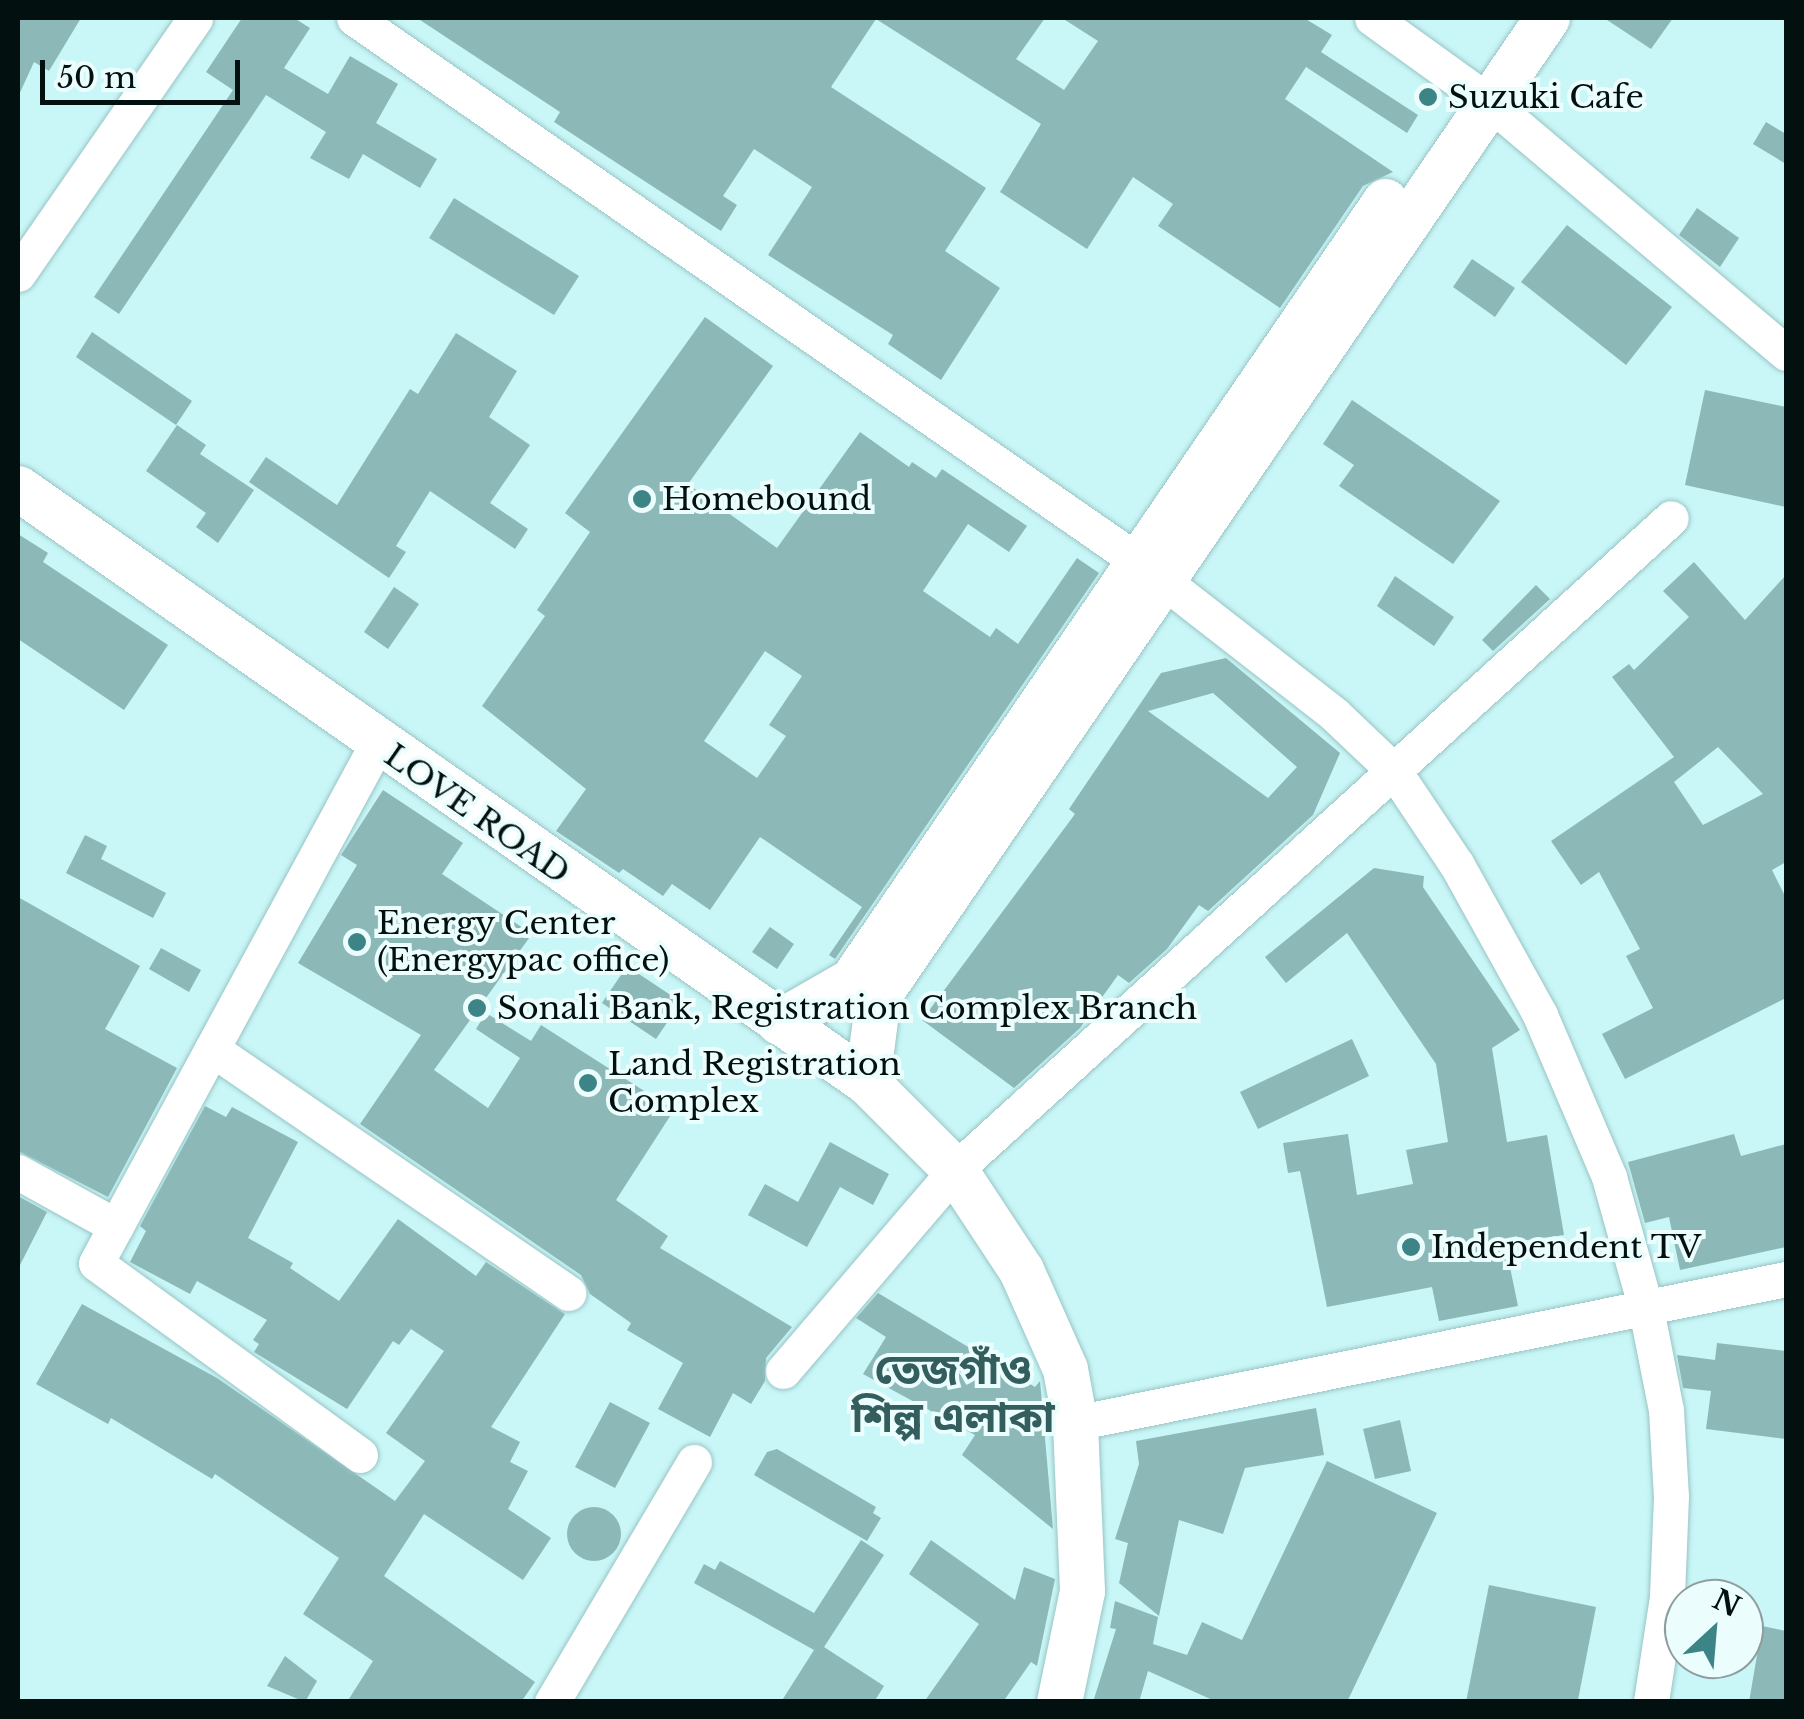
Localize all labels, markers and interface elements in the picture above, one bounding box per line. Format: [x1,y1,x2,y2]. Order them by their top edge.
scale bar [45,40,245,102]
text: 50 m [57,59,136,96]
place label: Suzuki Cafe [1448,78,1644,116]
marker: Suzuki Cafe [1417,86,1439,108]
place label: Homebound [662,480,871,518]
marker: Homebound [631,488,653,510]
street label: LOVE ROAD [377,736,577,892]
place label: Energy Center (Energypac office) [377,905,669,980]
marker: Energy Center (Energypac office) [346,931,368,953]
place label: Sonali Bank, Registration Complex Branch [497,989,1198,1027]
marker: Sonali Bank, Registration Complex Branch [466,997,488,1019]
place label: Land Registration Complex [608,1046,901,1121]
marker: Land Registration Complex [577,1072,599,1094]
place label: Independent TV [1431,1228,1702,1266]
marker: Independent TV [1400,1236,1422,1258]
district label: তেজগাঁও শিল্প এলাকা [851,1344,1055,1442]
north arrow [1664,1579,1764,1679]
text: N [1707,1582,1746,1625]

